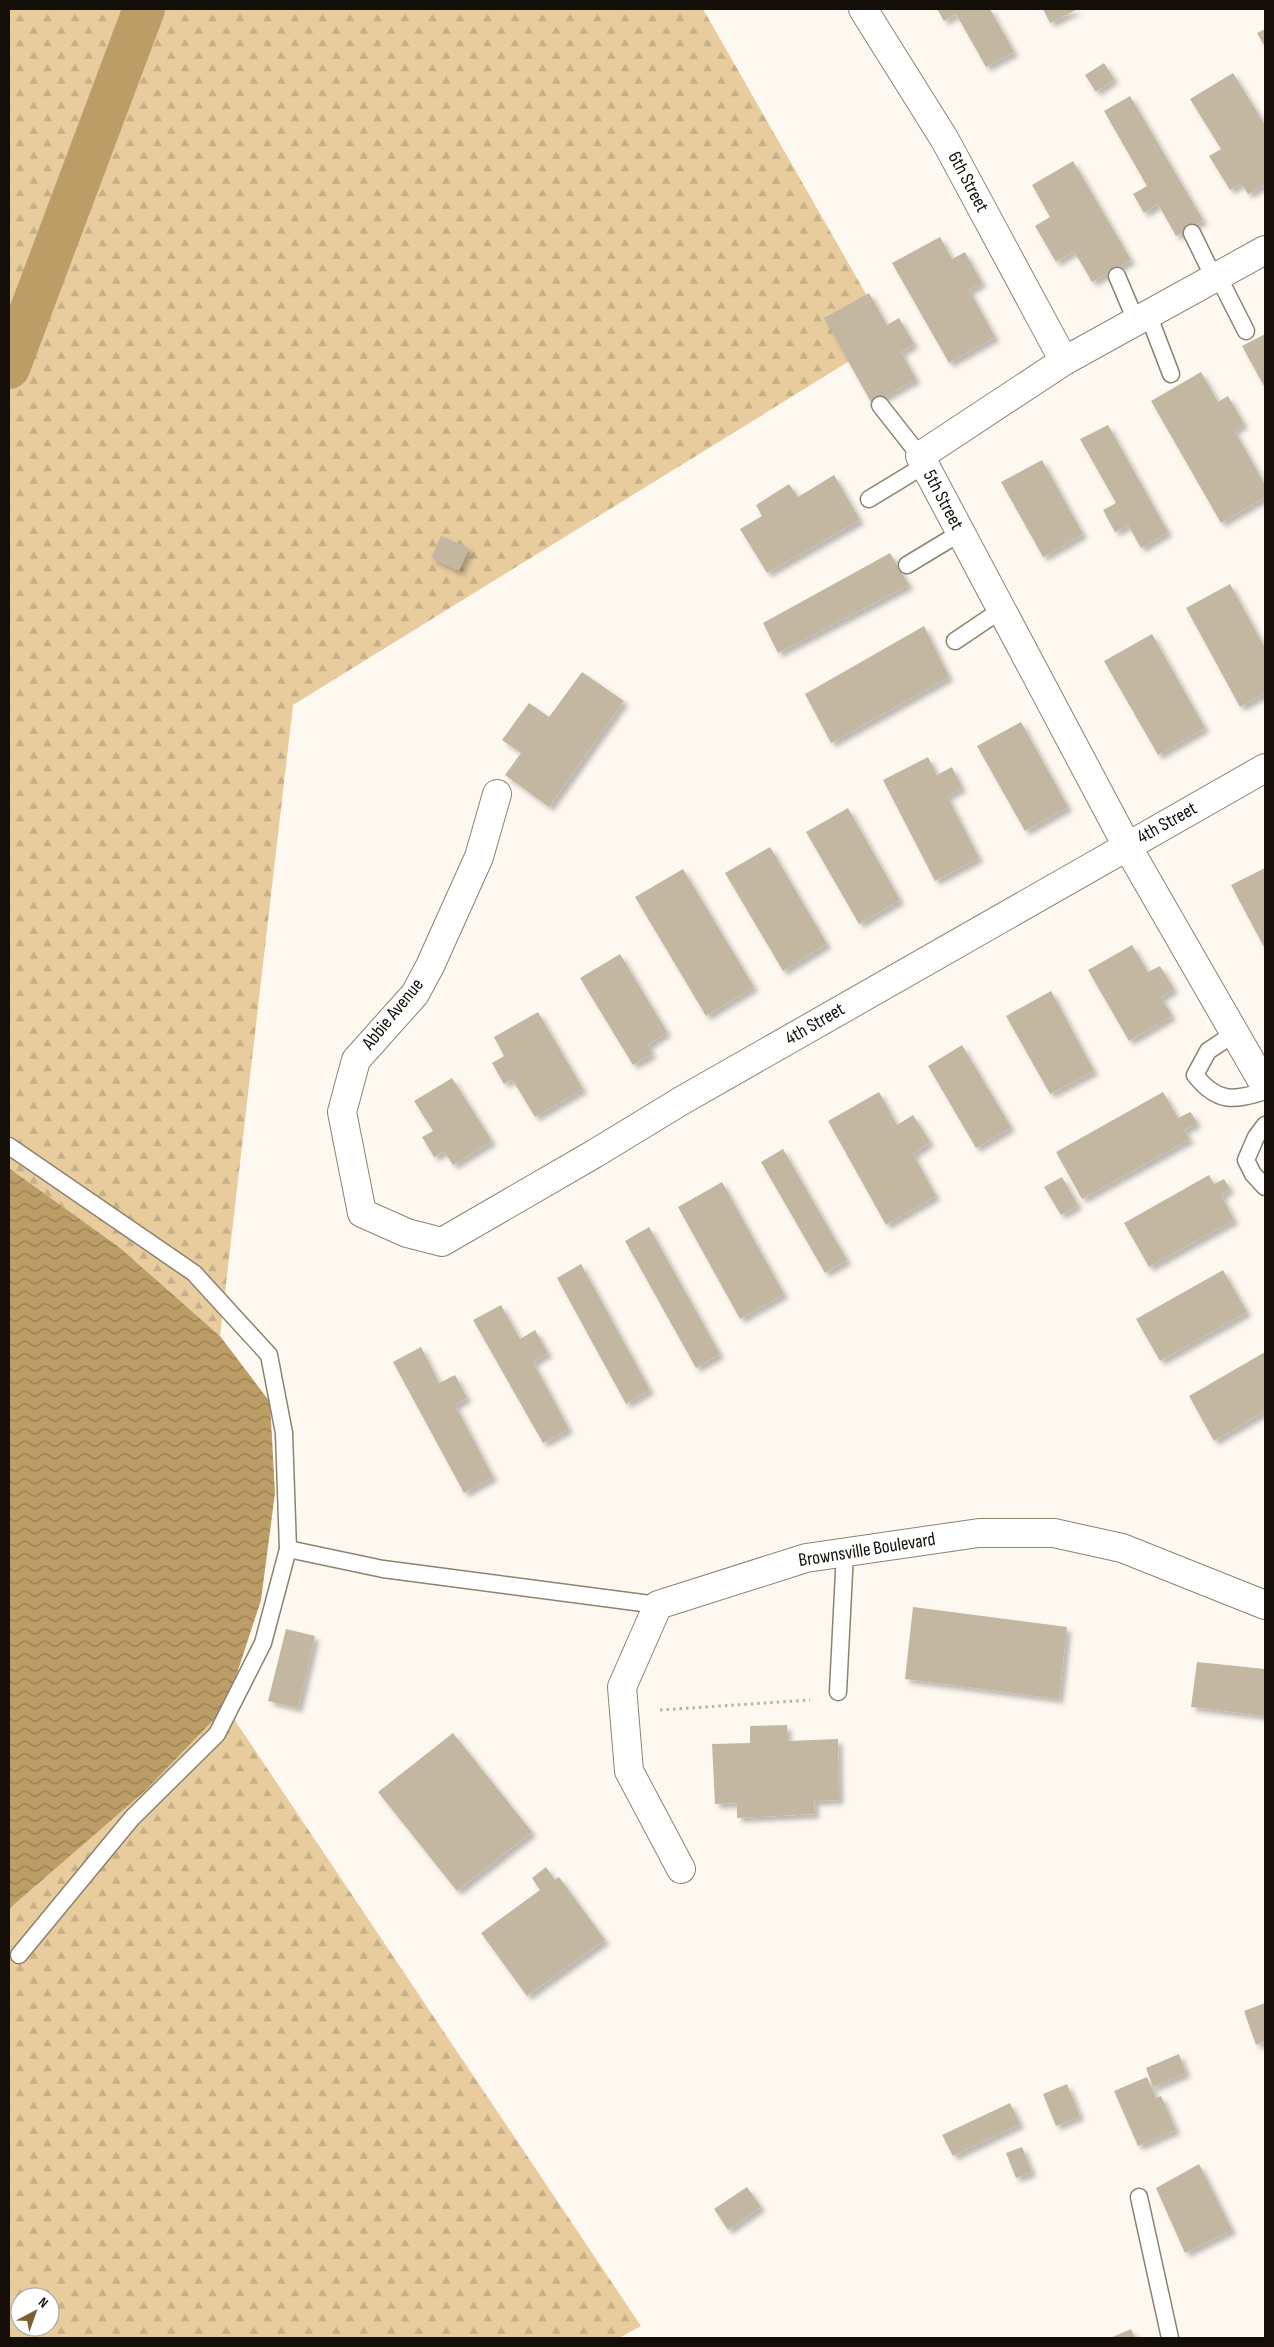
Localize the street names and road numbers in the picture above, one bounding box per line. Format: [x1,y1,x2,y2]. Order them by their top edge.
street label: 6th Street [943,148,994,216]
street label: 5th Street [918,466,968,534]
street label: 4th Street [1133,797,1201,849]
street label: Abbie Avenue [357,974,429,1055]
street label: 4th Street [781,998,849,1050]
street label: Brownsville Boulevard [797,1528,937,1572]

